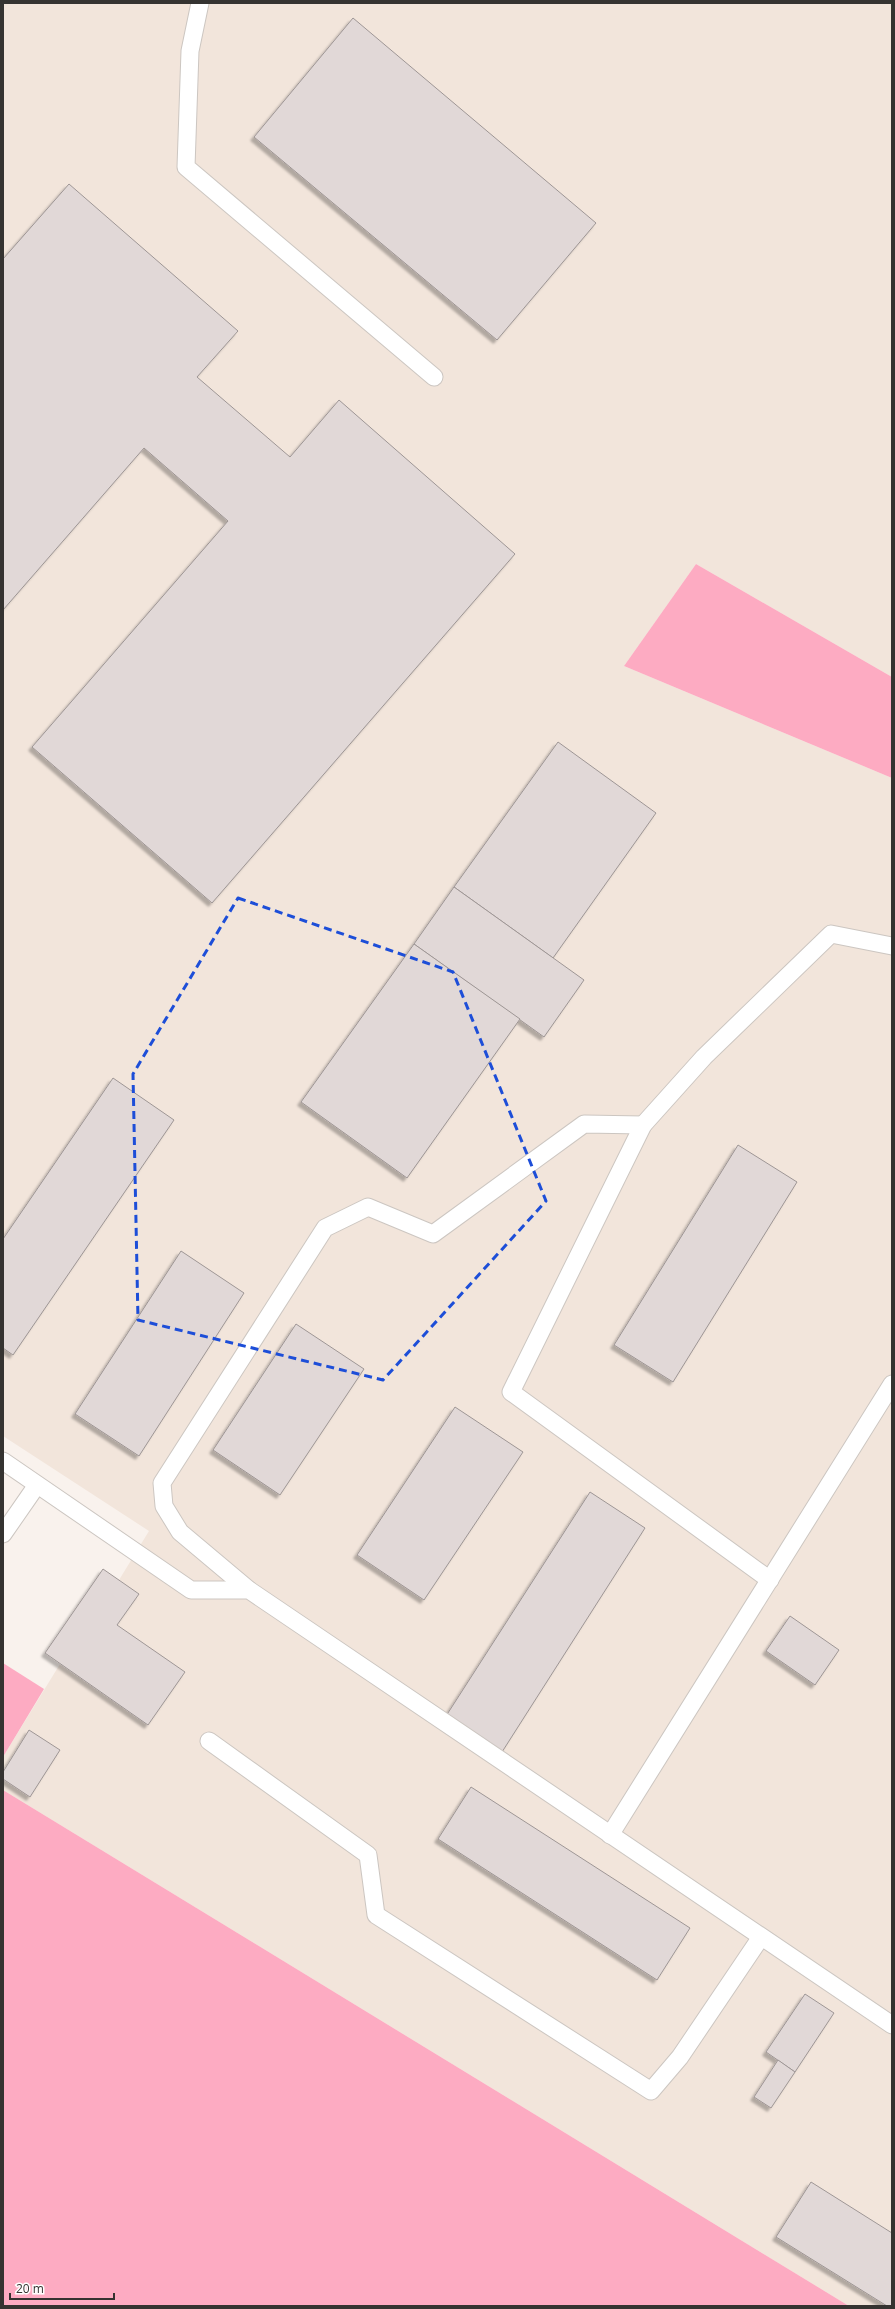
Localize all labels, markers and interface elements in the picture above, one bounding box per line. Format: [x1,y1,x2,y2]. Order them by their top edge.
scale bar [10,2275,114,2301]
text: 20 m [16,2280,44,2297]

